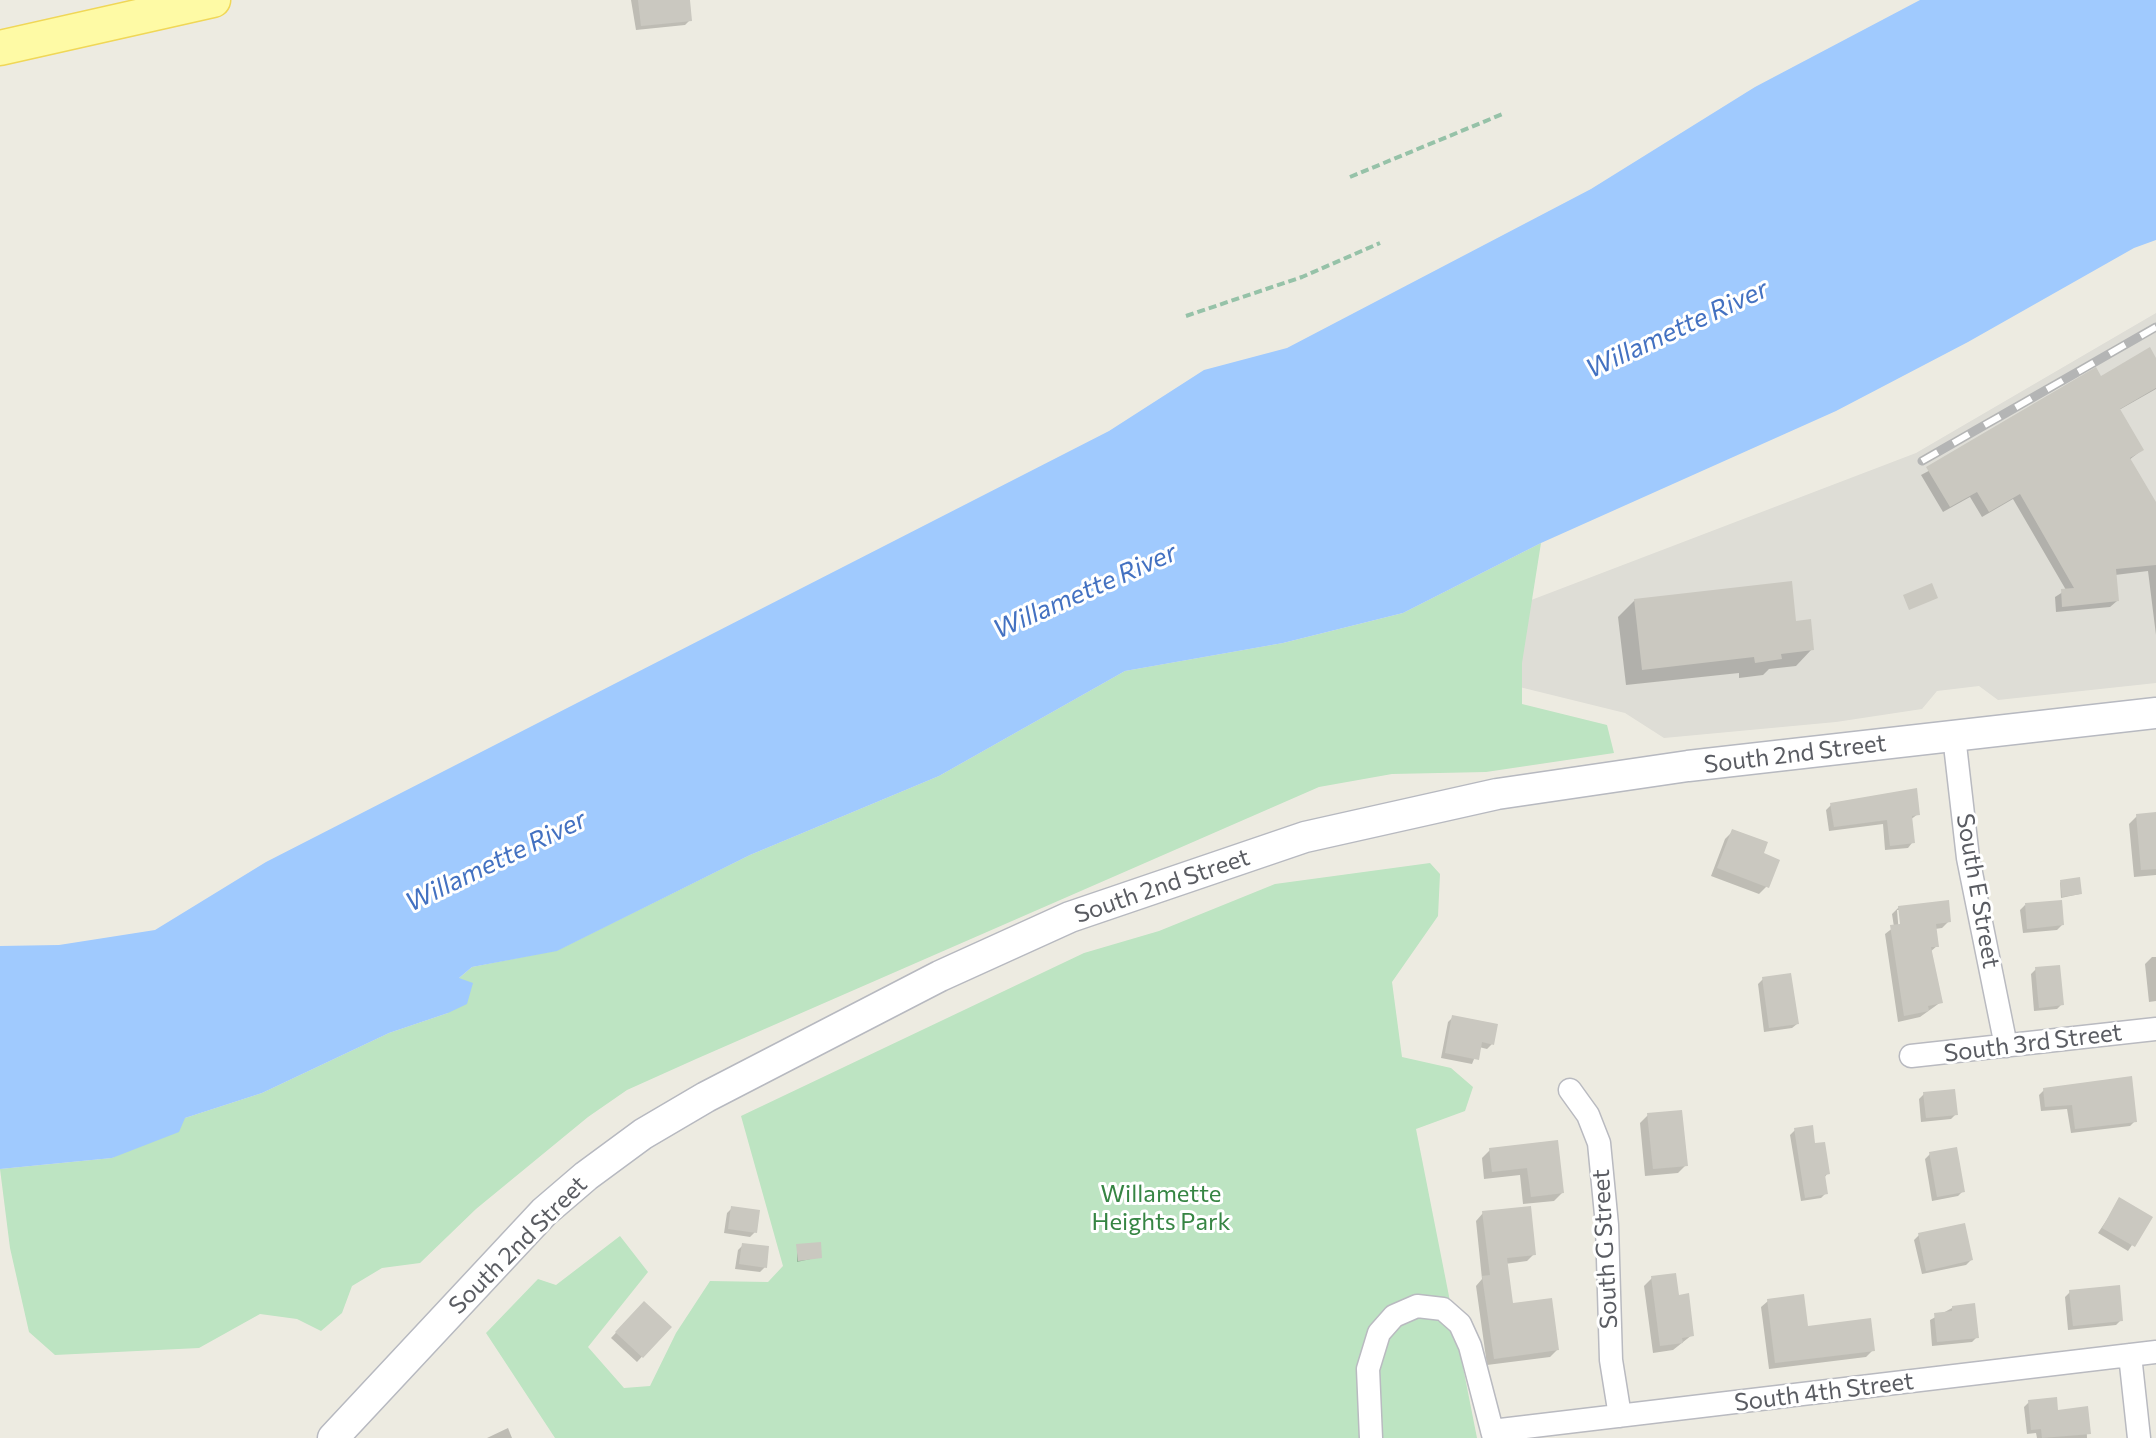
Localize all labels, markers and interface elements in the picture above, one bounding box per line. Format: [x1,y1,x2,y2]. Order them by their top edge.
water label: Willamette River [1581,273,1773,385]
water label: Willamette River [989,537,1181,645]
street label: South 2nd Street [1702,729,1888,779]
water label: Willamette River [400,804,592,918]
street label: South E Street [1950,811,2006,971]
street label: South 2nd Street [1071,843,1253,929]
street label: South 3rd Street [1942,1018,2124,1068]
street label: South G Street [1586,1168,1624,1330]
street label: South 2nd Street [443,1170,593,1320]
park label: Willamette Heights Park [1091,1180,1231,1236]
street label: South 4th Street [1733,1367,1915,1417]

